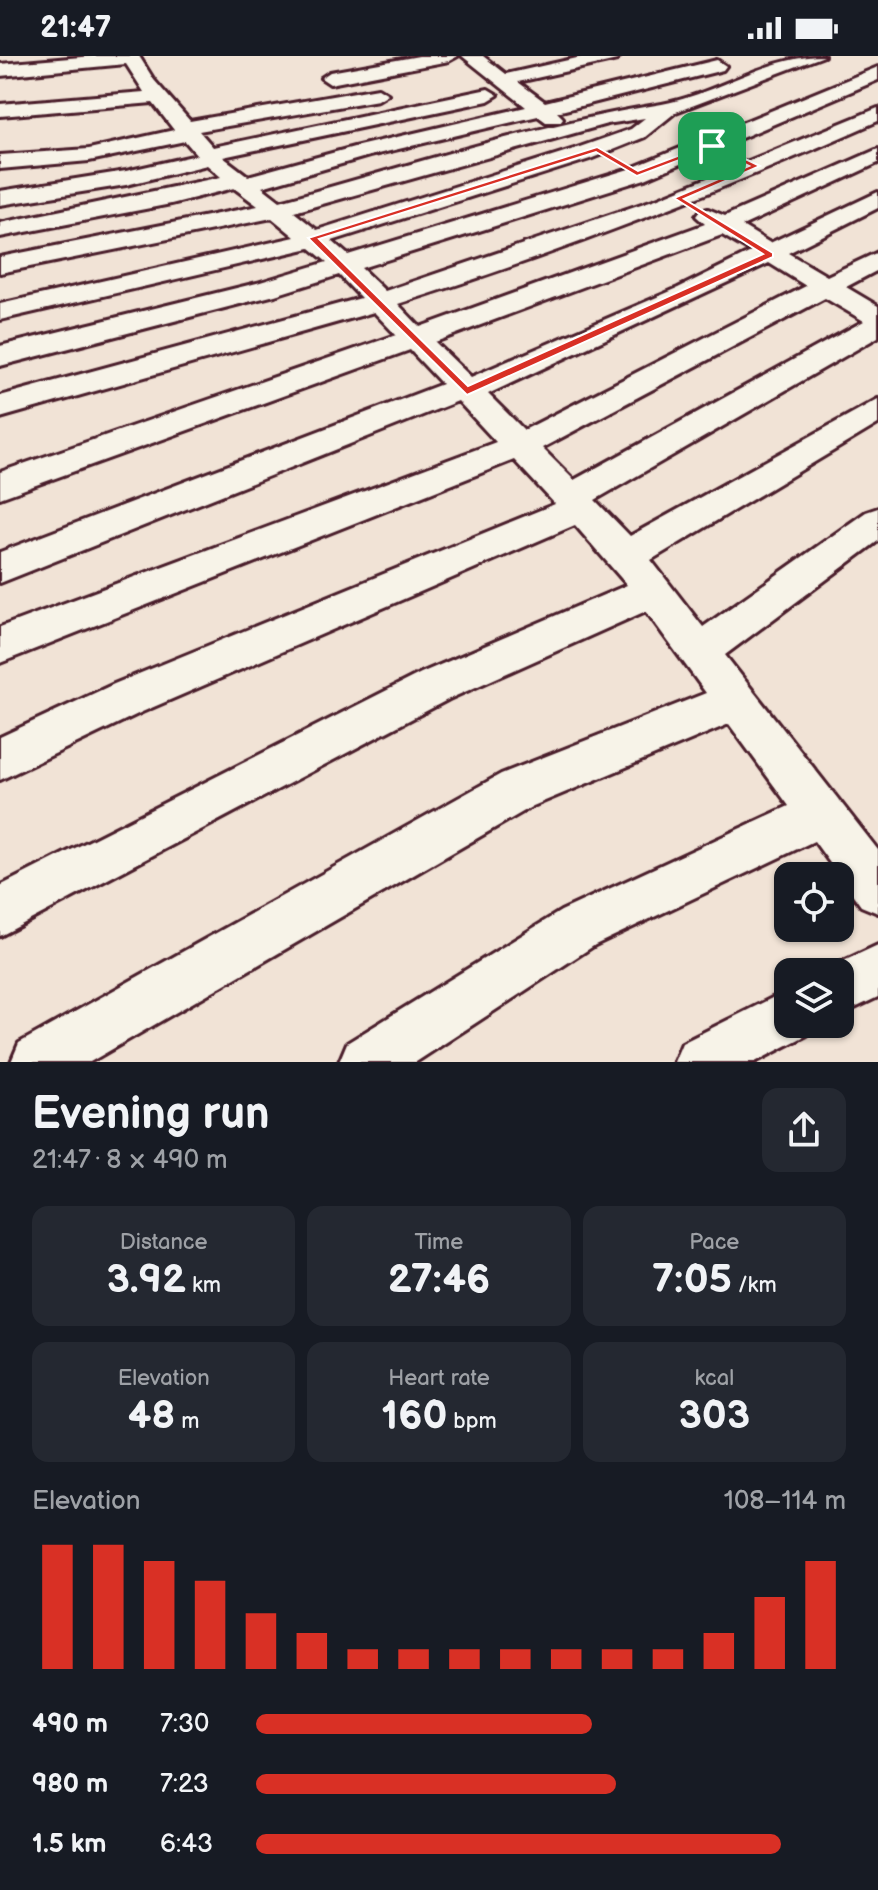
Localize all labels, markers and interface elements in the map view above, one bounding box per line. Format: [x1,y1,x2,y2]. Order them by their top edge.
text: 21:47 [40,10,111,46]
pin [678,112,746,180]
icon: arrive [690,124,734,168]
map controls [774,862,854,1038]
button: locate [774,862,854,942]
button: layers [774,958,854,1038]
text: Evening run [32,1088,269,1141]
button: share [762,1088,846,1172]
text: 21:47 · 8 × 490 m [32,1145,227,1176]
text: Distance [120,1229,208,1256]
text: Time [415,1229,463,1256]
text: Pace [689,1229,739,1256]
text: 3.92 [106,1256,186,1304]
text: 27:46 [388,1256,490,1304]
text: 7:05 [652,1256,732,1304]
text: km [186,1272,221,1299]
text: /km [732,1272,777,1299]
text: Elevation [118,1365,210,1392]
text: Heart rate [388,1365,490,1392]
text: kcal [695,1365,734,1392]
text: 48 [128,1392,175,1440]
text: 160 [381,1392,447,1440]
text: 303 [679,1392,750,1440]
text: m [175,1408,200,1435]
text: bpm [447,1408,497,1435]
text: Elevation [32,1486,140,1517]
text: 108–114 m [724,1486,846,1517]
text: 490 m [32,1709,108,1740]
text: 7:30 [160,1709,209,1740]
text: 980 m [32,1769,108,1800]
text: 7:23 [160,1769,209,1800]
text: 1.5 km [32,1829,107,1860]
text: 6:43 [160,1829,213,1860]

